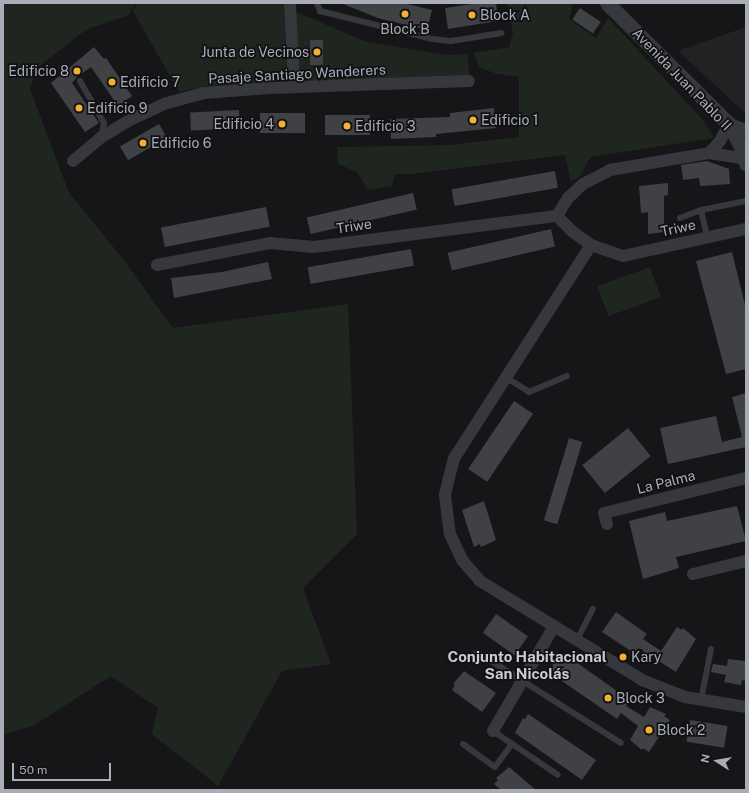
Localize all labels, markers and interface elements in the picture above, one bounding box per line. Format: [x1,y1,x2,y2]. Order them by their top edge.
place label: Block A [480,7,530,23]
marker: Block B [400,9,410,19]
marker: Block A [467,10,477,20]
place label: Block B [380,21,430,37]
street label: Avenida Juan Pablo II [629,24,735,134]
place label: Junta de Vecinos [201,44,309,60]
marker: Junta de Vecinos [312,47,322,57]
street label: Pasaje Santiago Wanderers [208,61,386,87]
place label: Edificio 8 [8,63,69,79]
marker: Edificio 8 [72,66,82,76]
place label: Edificio 7 [120,74,180,90]
marker: Edificio 7 [107,77,117,87]
place label: Edificio 9 [87,100,148,116]
marker: Edificio 9 [74,103,84,113]
place label: Edificio 1 [481,112,539,128]
marker: Edificio 1 [468,115,478,125]
place label: Edificio 4 [213,116,274,132]
place label: Edificio 3 [355,118,416,134]
marker: Edificio 4 [277,119,287,129]
marker: Edificio 3 [342,121,352,131]
place label: Edificio 6 [151,135,212,151]
marker: Edificio 6 [138,138,148,148]
street label: Triwe [335,215,373,237]
street label: Triwe [659,216,697,240]
street label: La Palma [635,467,697,497]
district label: Conjunto Habitacional San Nicolás [447,647,607,682]
place label: Kary [631,649,661,665]
marker: Kary [618,652,628,662]
place label: Block 3 [616,690,665,706]
marker: Block 3 [603,693,613,703]
place label: Block 2 [657,722,705,738]
marker: Block 2 [644,725,654,735]
north arrow [697,741,737,781]
text: N [698,753,712,764]
scale bar [14,755,113,781]
text: 50 m [19,763,47,777]

